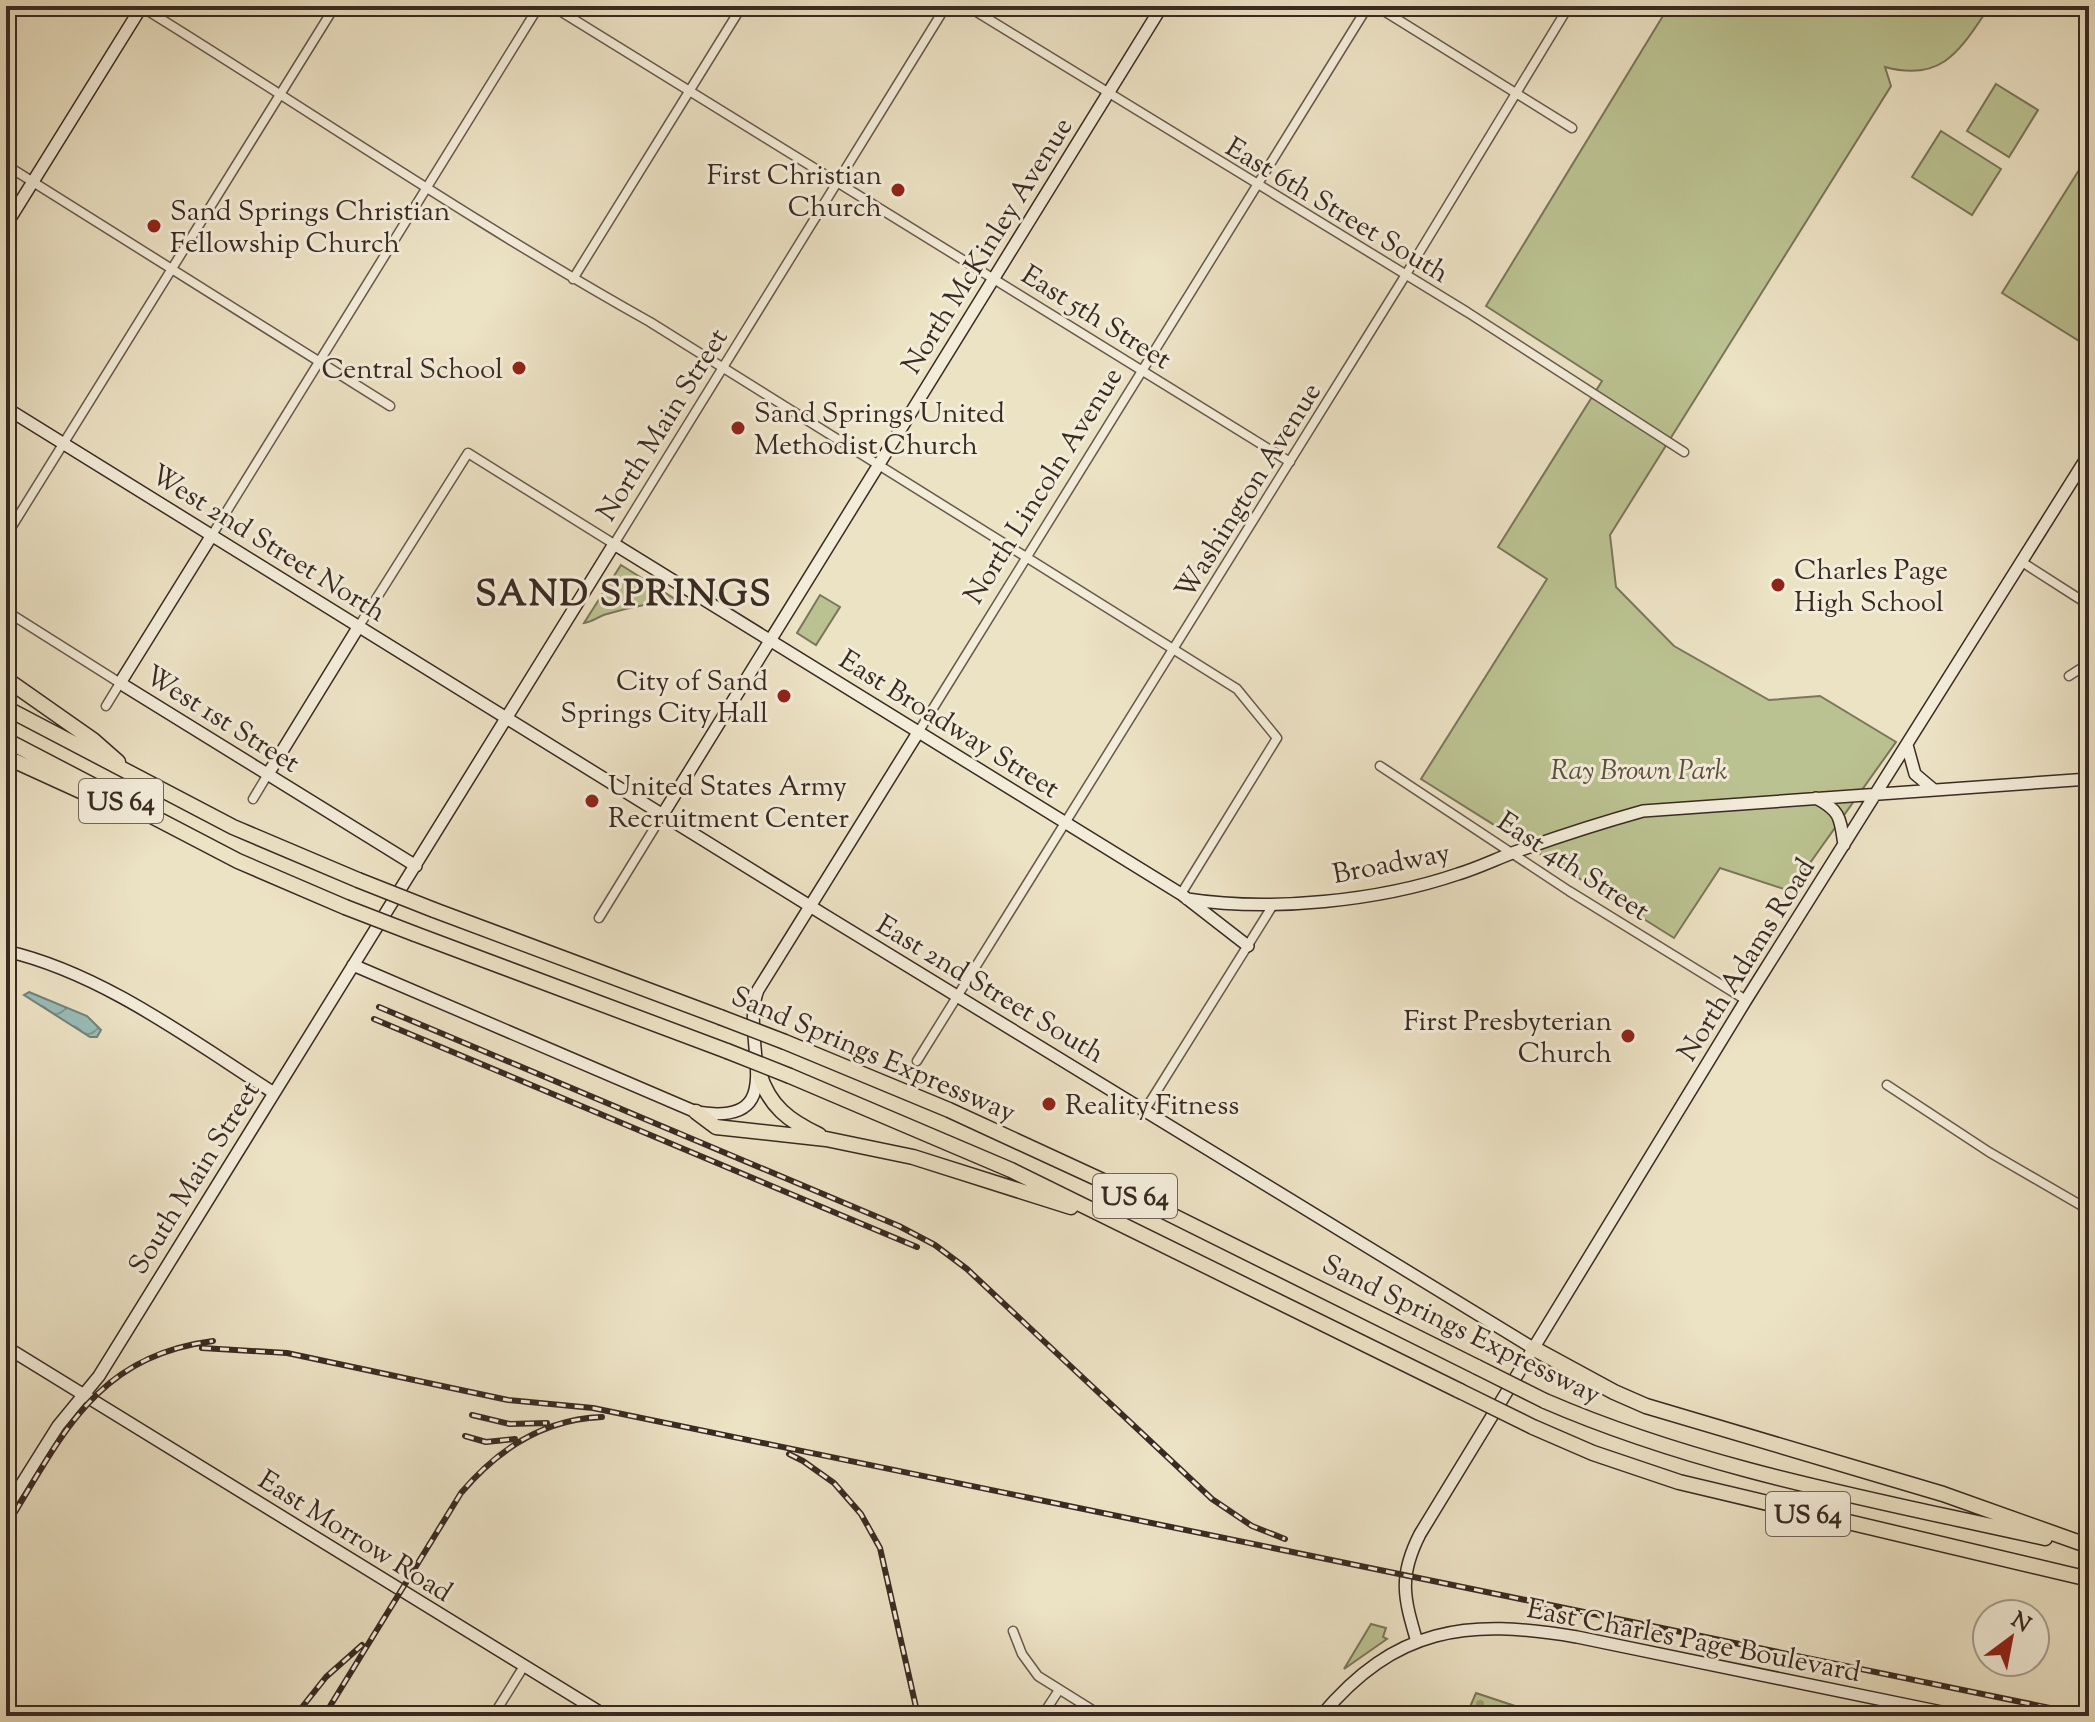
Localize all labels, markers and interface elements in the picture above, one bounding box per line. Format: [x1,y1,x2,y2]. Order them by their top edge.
street label: North McKinley Avenue [893,110,1084,383]
street label: East 6th Street South [1217,129,1456,294]
place label: First Christian Church [707,157,882,229]
marker: First Christian Church [889,181,907,199]
place label: Sand Springs Christian Fellowship Church [170,193,450,265]
marker: Sand Springs Christian Fellowship Church [145,217,163,235]
street label: East 5th Street [1013,256,1179,381]
street label: North Main Street [588,321,739,530]
place label: Central School [321,351,503,391]
marker: Central School [510,359,528,377]
street label: North Lincoln Avenue [955,360,1134,613]
street label: Washington Avenue [1167,376,1332,608]
place label: Sand Springs United Methodist Church [754,395,1005,467]
marker: Sand Springs United Methodist Church [729,419,747,437]
street label: West 2nd Street North [142,456,393,633]
place label: Charles Page High School [1794,552,1948,624]
district label: SAND SPRINGS [475,570,773,622]
marker: Charles Page High School [1769,576,1787,594]
street label: East Broadway Street [830,641,1067,810]
street label: West 1st Street [136,657,307,784]
place label: City of Sand Springs City Hall [560,663,768,735]
marker: City of Sand Springs City Hall [775,687,793,705]
park label: Ray Brown Park [1551,752,1728,792]
place label: United States Army Recruitment Center [608,768,849,840]
road number: US 64 [79,779,163,823]
marker: United States Army Recruitment Center [583,792,601,810]
street label: East 4th Street [1488,803,1657,932]
street label: Broadway [1329,834,1454,896]
street label: North Adams Road [1669,851,1826,1070]
street label: East 2nd Street South [868,906,1111,1075]
street label: Sand Springs Expressway [724,978,1021,1134]
place label: First Presbyterian Church [1403,1003,1612,1075]
marker: First Presbyterian Church [1619,1027,1637,1045]
street label: South Main Street [120,1074,271,1283]
place label: Reality Fitness [1065,1087,1239,1127]
marker: Reality Fitness [1040,1095,1058,1113]
road number: US 64 [1093,1174,1177,1218]
street label: Sand Springs Expressway [1315,1246,1607,1416]
street label: East Morrow Road [250,1462,459,1614]
road number: US 64 [1766,1492,1850,1536]
street label: East Charles Page Boulevard [1523,1590,1864,1694]
north arrow [1971,1598,2051,1678]
text: N [2004,1605,2036,1642]

